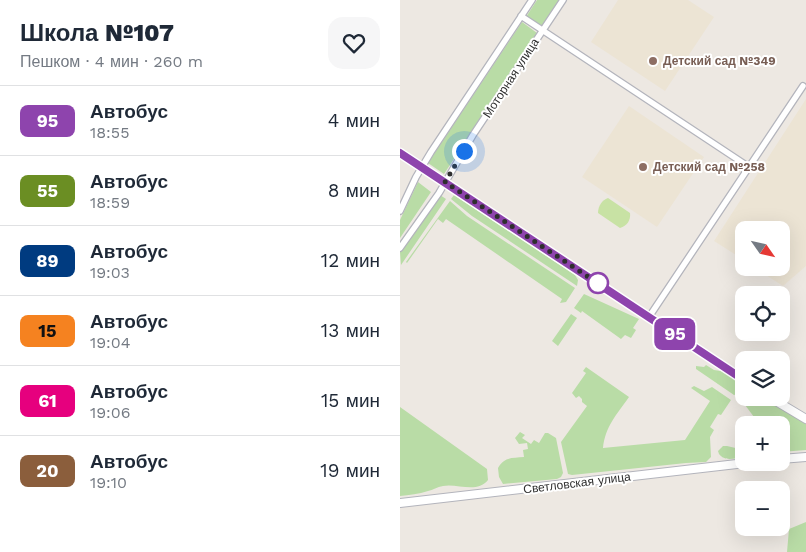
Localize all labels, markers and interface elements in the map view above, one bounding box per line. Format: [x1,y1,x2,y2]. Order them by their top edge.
button: heart [328,17,380,69]
text: Школа №107 [20,19,174,47]
street label: Моторная улица [480,35,542,120]
text: Пешком · 4 мин · 260 m [20,52,203,71]
place label: Детский сад №349 [663,54,776,68]
marker: Детский сад №349 [647,55,659,67]
text: Автобус [90,100,168,123]
text: 4 мин [328,109,380,132]
text: 95 [37,110,58,131]
text: 18:55 [90,123,129,142]
your location [452,139,477,164]
place label: Детский сад №258 [653,160,765,174]
marker: Детский сад №258 [637,161,649,173]
text: Автобус [90,170,168,193]
text: 8 мин [328,179,380,202]
text: 55 [37,180,58,201]
text: 18:59 [90,193,130,212]
north arrow [735,221,790,276]
map controls [735,221,790,536]
text: Автобус [90,240,168,263]
text: 12 мин [321,249,380,272]
text: 89 [36,250,59,271]
text: 19:03 [90,263,130,282]
unlabelled marker [587,272,609,294]
button: locate [735,286,790,341]
text: Автобус [90,310,168,333]
line badge: 95 [652,318,698,350]
text: 13 мин [321,319,380,342]
text: 15 [38,320,57,341]
text: 95 [664,323,686,344]
text: 19:04 [90,333,131,352]
button: layers [735,351,790,406]
text: Автобус [90,380,168,403]
text: 15 мин [321,389,380,412]
text: 61 [38,390,57,411]
text: 19:06 [90,403,131,422]
button: + [735,416,790,471]
text: Автобус [90,450,168,473]
text: 19 мин [320,459,380,482]
text: 20 [36,460,59,481]
street label: Светловская улица [522,469,632,497]
text: 19:10 [90,473,127,492]
button: − [735,481,790,536]

